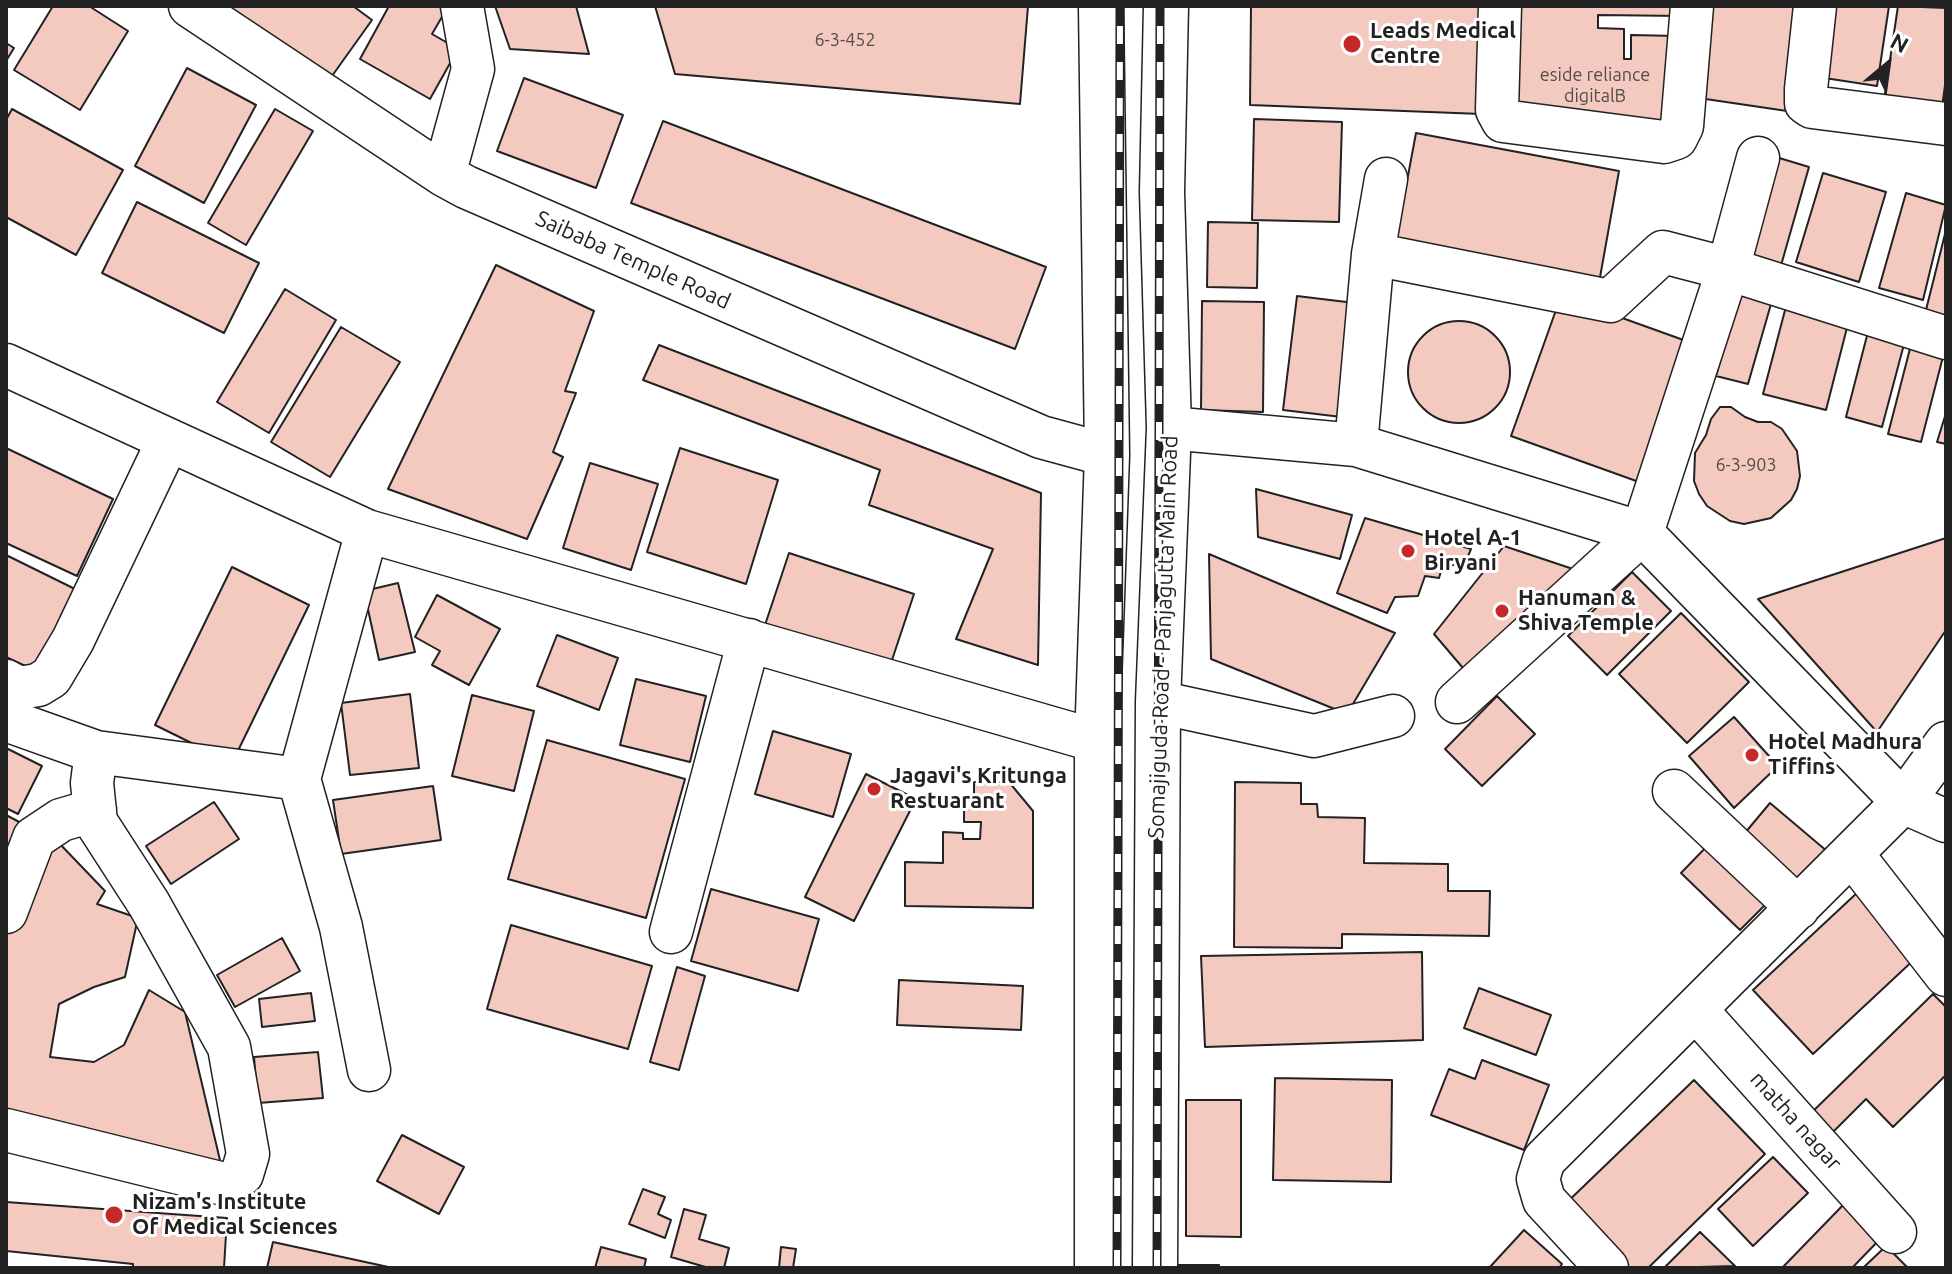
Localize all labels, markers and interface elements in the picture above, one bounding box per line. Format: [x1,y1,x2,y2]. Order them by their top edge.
place label: Leads Medical Centre [1370,18,1516,70]
north arrow [1848,24,1928,104]
text: N [1887,28,1913,57]
house number: 6-3-452 [814,29,876,51]
marker: Leads Medical Centre [1341,33,1363,55]
house number: eside reliance digitalB [1540,64,1650,106]
street label: Saibaba Temple Road [532,205,734,315]
street label: Somajiguda Road - Panjagutta Main Road [1143,435,1183,839]
house number: 6-3-903 [1715,454,1777,476]
place label: Hotel A-1 Biryani [1424,525,1522,576]
marker: Hotel A-1 Biryani [1399,542,1417,560]
place label: Hanuman & Shiva Temple [1518,585,1654,636]
marker: Hanuman & Shiva Temple [1493,602,1511,620]
place label: Hotel Madhura Tiffins [1768,729,1922,780]
marker: Hotel Madhura Tiffins [1743,746,1761,764]
place label: Jagavi's Kritunga Restuarant [890,763,1067,814]
marker: Jagavi's Kritunga Restuarant [865,780,883,798]
street label: matha nagar [1745,1066,1847,1176]
place label: Nizam's Institute Of Medical Sciences [132,1189,338,1240]
marker: Nizam's Institute Of Medical Sciences [103,1204,125,1226]

